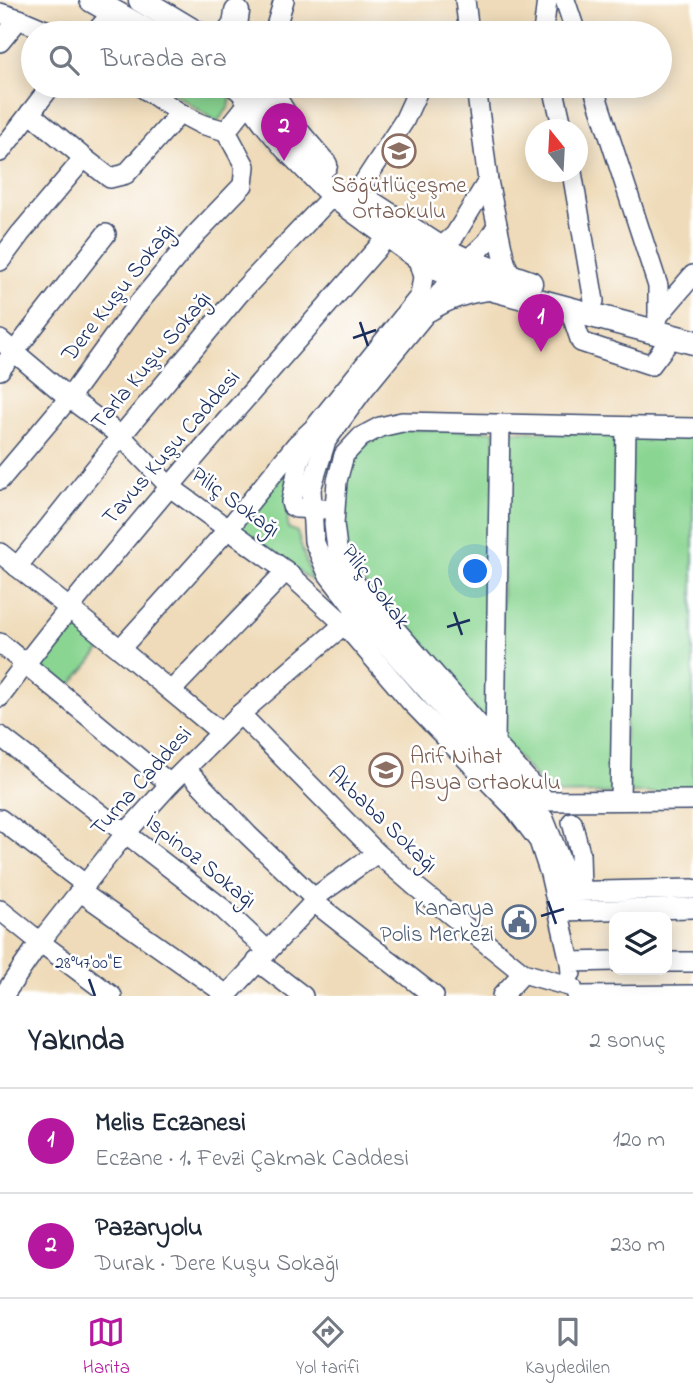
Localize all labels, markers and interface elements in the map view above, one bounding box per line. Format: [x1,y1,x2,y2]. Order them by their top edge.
search box [21,21,672,98]
icon: search [45,41,83,79]
text: Burada ara [101,41,227,79]
pin: 2 [261,103,307,161]
north arrow [525,119,588,182]
school or university icon: Söğütlüçeşme Ortaokulu [380,132,418,170]
place label: Söğütlüçeşme Ortaokulu [331,170,467,229]
street label: Dere Kuşu Sokağı [54,217,185,371]
street label: Tarla Kuşu Sokağı [84,284,221,438]
pin: 1 [518,294,564,352]
street label: Tavus Kuşu Caddesi [95,363,249,533]
street label: Piliç Sokağı [183,459,286,547]
street label: Piliç Sokak [332,538,418,637]
your location [458,554,492,588]
street label: Turna Caddesi [83,719,201,845]
place label: Arif Nihat Asya Ortaokulu [410,741,561,802]
school or university icon: Arif Nihat Asya Ortaokulu [367,751,405,789]
street label: Akbaba Sokağı [319,759,445,882]
street label: İspinoz Sokağı [136,807,263,918]
place label: Kanarya Polis Merkezi [380,893,494,952]
public building icon: Kanarya Polis Merkezi [500,903,538,941]
map controls [609,912,672,975]
button: layers [609,912,672,975]
text: 28°47'00"E [55,951,123,977]
text: Yakında [28,1020,124,1064]
text: 2 sonuç [590,1025,665,1058]
text: Melis Eczanesi [95,1105,246,1143]
text: 1 [47,1124,55,1157]
text: 120 m [613,1124,665,1157]
text: Eczane · 1. Fevzi Çakmak Caddesi [95,1143,409,1176]
text: Pazaryolu [95,1210,203,1248]
text: 2 [45,1229,57,1262]
text: 230 m [611,1229,665,1262]
text: Durak · Dere Kuşu Sokağı [95,1248,339,1281]
tab: Harita [83,1313,130,1382]
tab: Yol tarifi [296,1313,359,1382]
tab: Kaydedilen [525,1313,610,1382]

